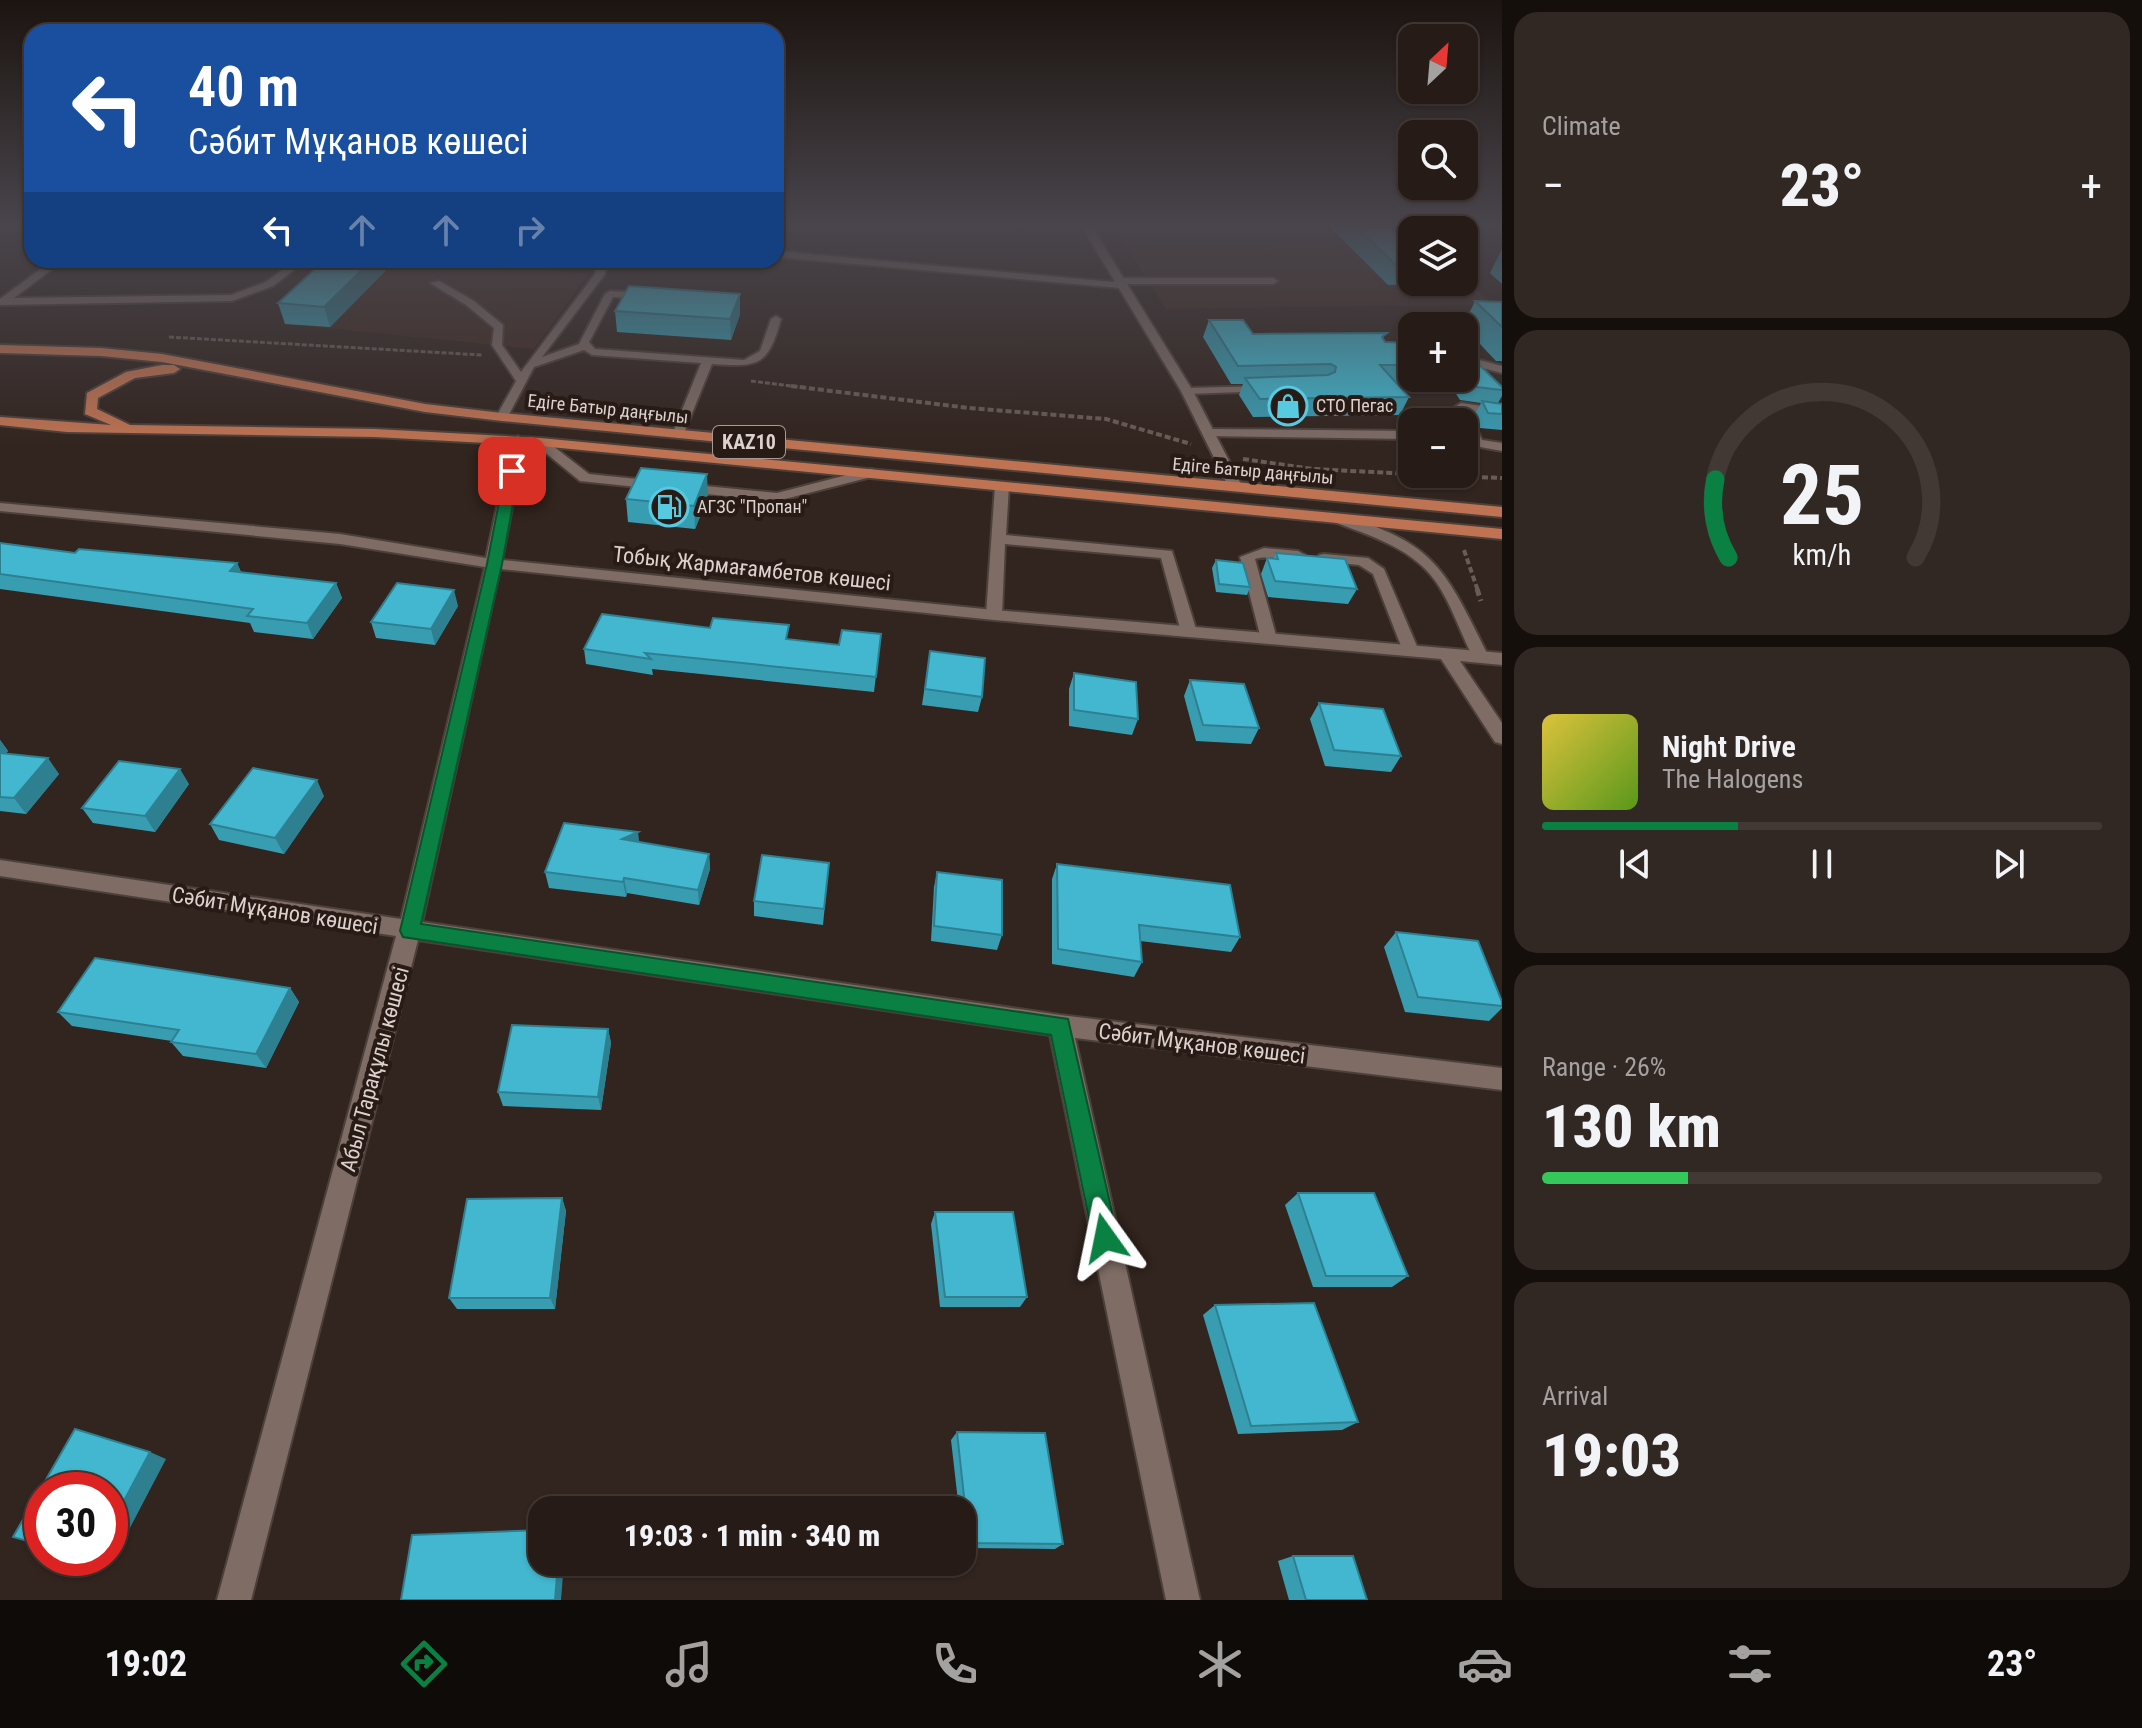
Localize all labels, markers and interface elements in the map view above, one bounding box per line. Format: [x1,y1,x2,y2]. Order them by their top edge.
north arrow [1398,24,1478,104]
map controls [1398,24,1478,488]
text: 40 m [188,54,299,120]
icon: left [56,56,160,160]
text: Climate [1542,111,1621,141]
button: search [1398,120,1478,200]
text: Сәбит Мұқанов көшесі [188,121,528,163]
text: 23° [1780,150,1864,221]
text: − [1542,160,1564,212]
text: + [2080,160,2102,212]
icon: left [256,208,300,252]
icon: ahead [340,208,384,252]
icon: ahead [424,208,468,252]
icon: right [508,208,552,252]
button: layers [1398,216,1478,296]
button: + [1398,312,1478,392]
shop icon: СТО Пегас [1267,385,1309,427]
street label: Едіге Батыр даңғылы [527,390,689,427]
place label: СТО Пегас [1316,395,1393,416]
button: − [1398,408,1478,488]
road number: KAZ10 [713,426,785,458]
pin [478,437,546,505]
text: 25 [1780,447,1864,544]
icon: arrive [490,449,534,493]
street label: Едіге Батыр даңғылы [1172,453,1334,488]
fuel station icon: АГЗС "Пропан" [648,486,690,528]
place label: АГЗС "Пропан" [697,496,807,517]
text: km/h [1793,539,1851,573]
street label: Тобық Жармағамбетов көшесі [612,541,892,596]
text: Night Drive [1662,729,1796,764]
text: The Halogens [1662,764,1803,794]
icon: previous [1613,842,1657,886]
icon: pause [1800,842,1844,886]
icon: next [1987,842,2031,886]
street label: Сәбит Мұқанов көшесі [170,882,380,939]
street label: Абыл Тарақұлы көшесі [335,964,414,1174]
street label: Сәбит Мұқанов көшесі [1097,1018,1307,1069]
text: Range · 26% [1542,1052,1666,1082]
text: 130 km [1542,1091,1721,1162]
position arrow [1063,1196,1147,1280]
text: Arrival [1542,1381,1608,1411]
text: 19:03 [1542,1420,1681,1491]
speed limit sign: 30 [24,1472,128,1576]
text: 19:03 · 1 min · 340 m [624,1518,880,1553]
icon: directions [396,1636,452,1692]
icon: music [661,1636,717,1692]
icon: phone [927,1636,983,1692]
icon: climate [1192,1636,1248,1692]
icon: car [1457,1636,1513,1692]
icon: filters [1722,1636,1778,1692]
text: 19:02 [105,1643,187,1685]
text: 23° [1987,1643,2037,1685]

